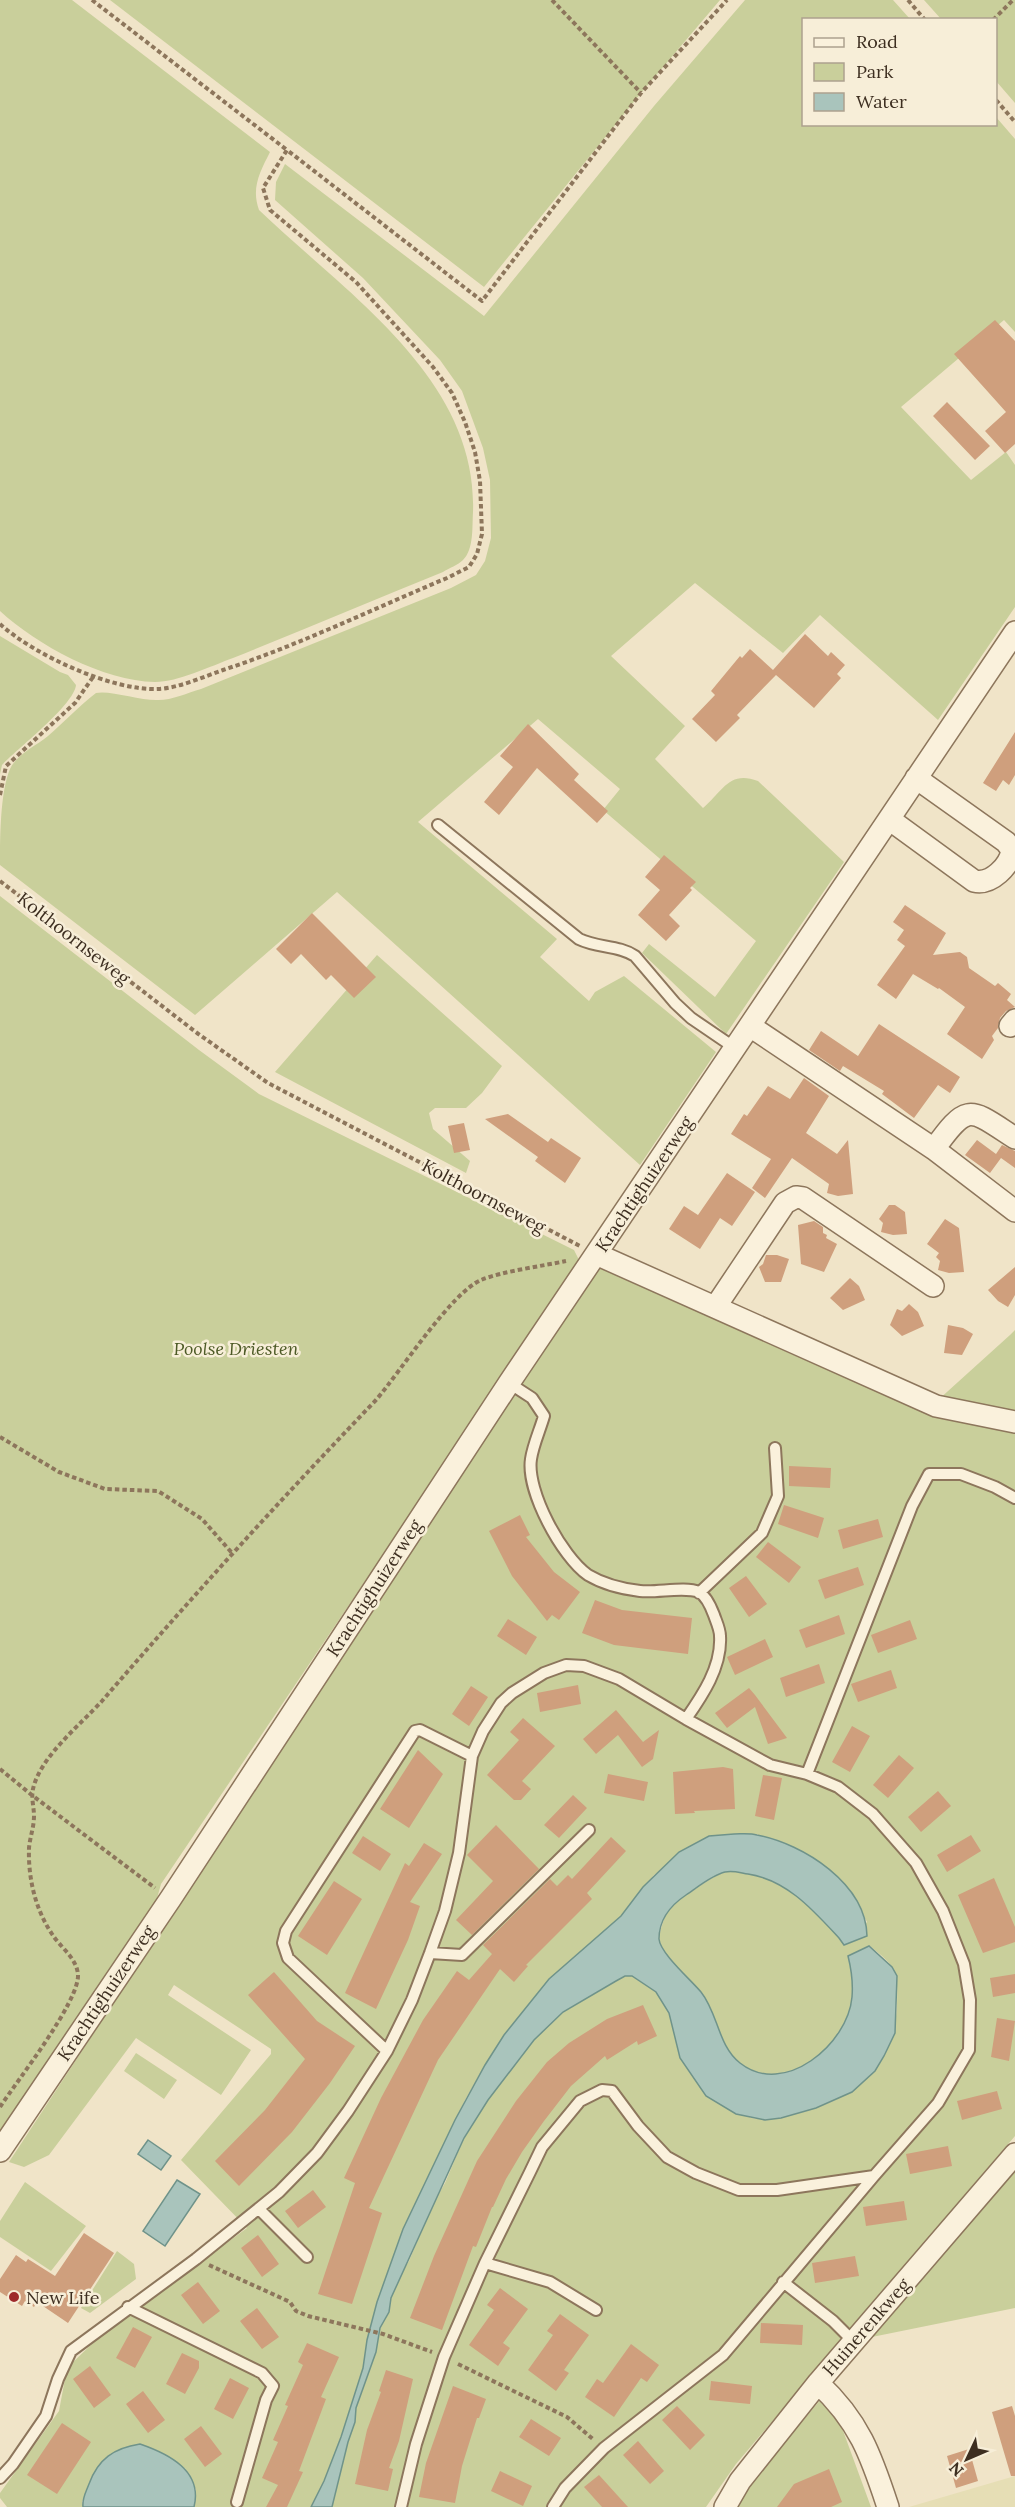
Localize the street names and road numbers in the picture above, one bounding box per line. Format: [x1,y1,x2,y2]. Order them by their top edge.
street label: Kolthoornseweg [13,887,136,990]
street label: Krachtighuizerweg [590,1111,699,1256]
street label: Kolthoornseweg [418,1154,551,1239]
street label: Krachtighuizerweg [321,1514,428,1661]
street label: Krachtighuizerweg [52,1920,161,2065]
street label: Huinerenkweg [817,2273,915,2381]

